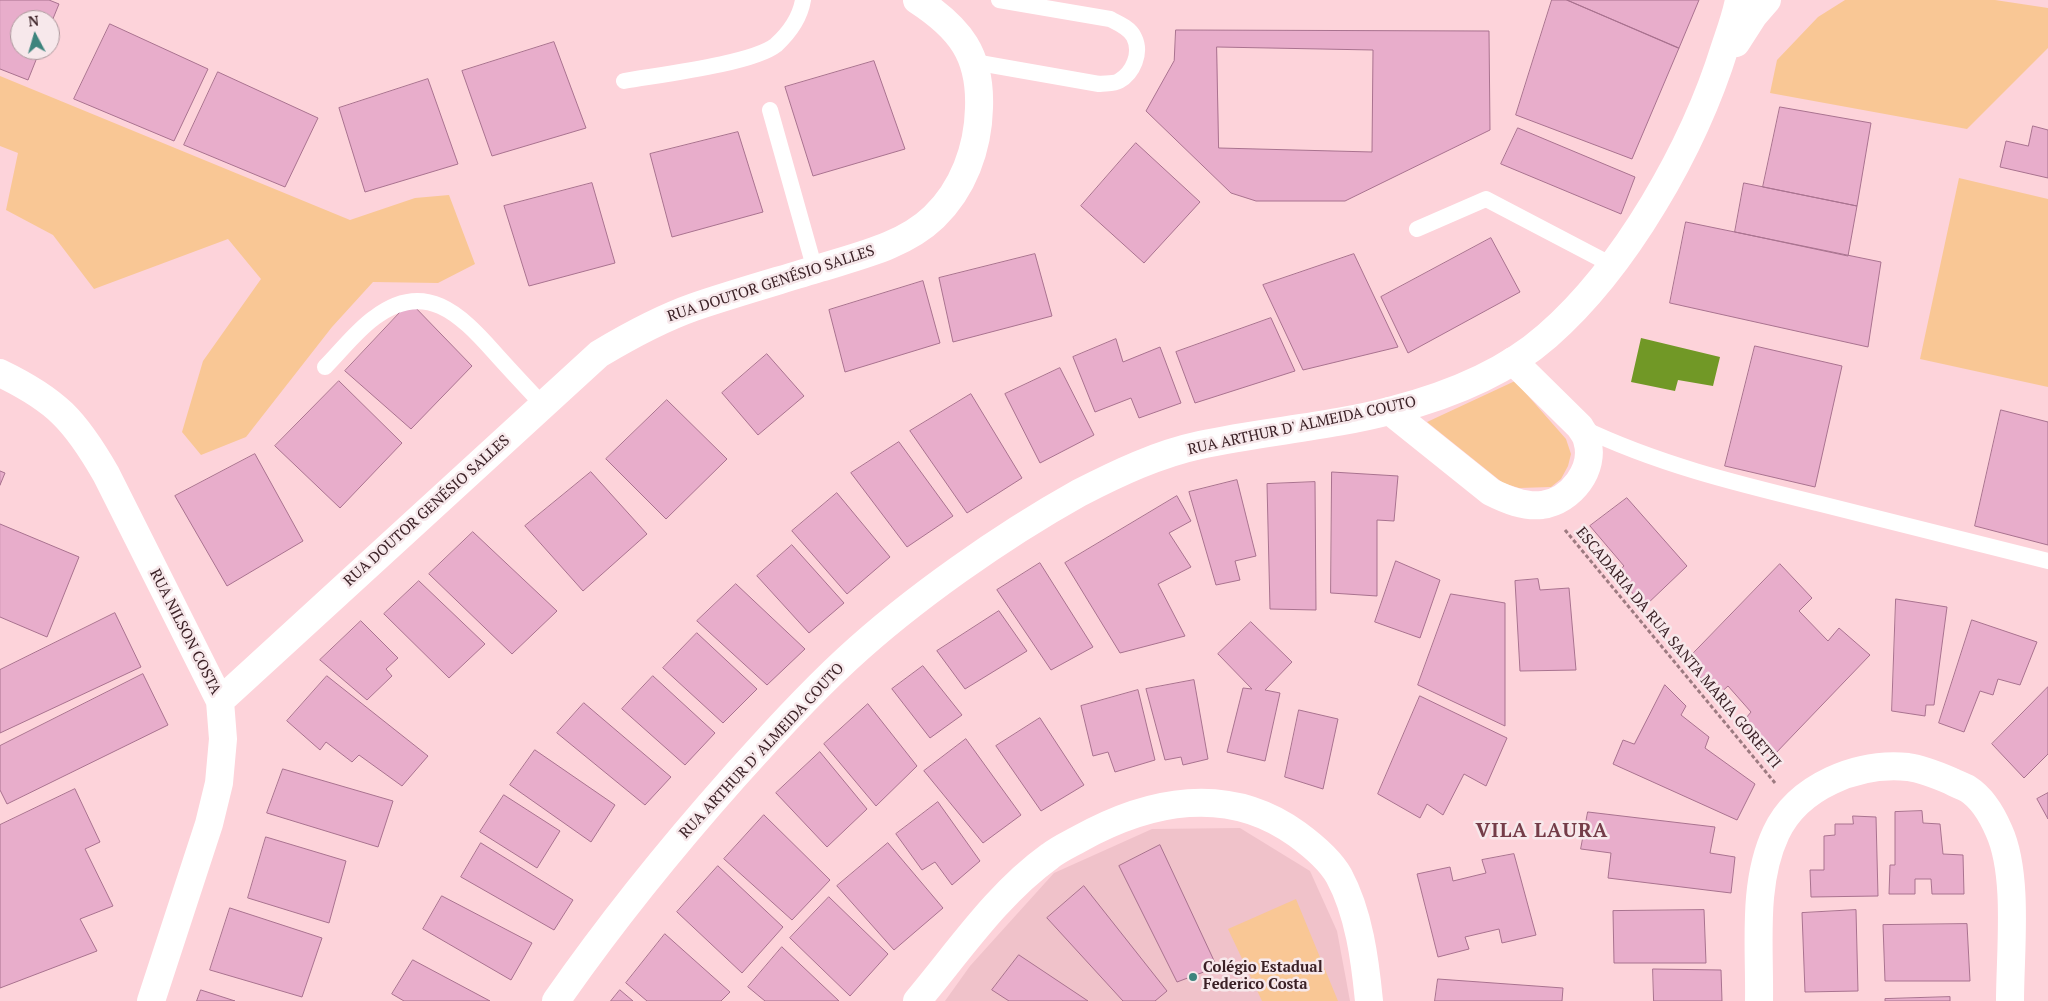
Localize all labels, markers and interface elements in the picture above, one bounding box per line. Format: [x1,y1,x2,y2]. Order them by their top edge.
north arrow [10,10,60,60]
text: N [27,11,40,31]
street label: RUA DOUTOR GENÉSIO SALLES [665,242,877,326]
street label: RUA ARTHUR D' ALMEIDA COUTO [1186,393,1418,459]
street label: RUA DOUTOR GENÉSIO SALLES [340,432,514,590]
street label: ESCADARIA DA RUA SANTA MARIA GORETTI [1572,524,1784,772]
street label: RUA NILSON COSTA [146,566,224,698]
street label: RUA ARTHUR D' ALMEIDA COUTO [676,660,848,842]
district label: VILA LAURA [1474,819,1610,843]
place label: Colégio Estadual Federico Costa [1203,959,1323,994]
marker: Colégio Estadual Federico Costa [1187,971,1199,983]

